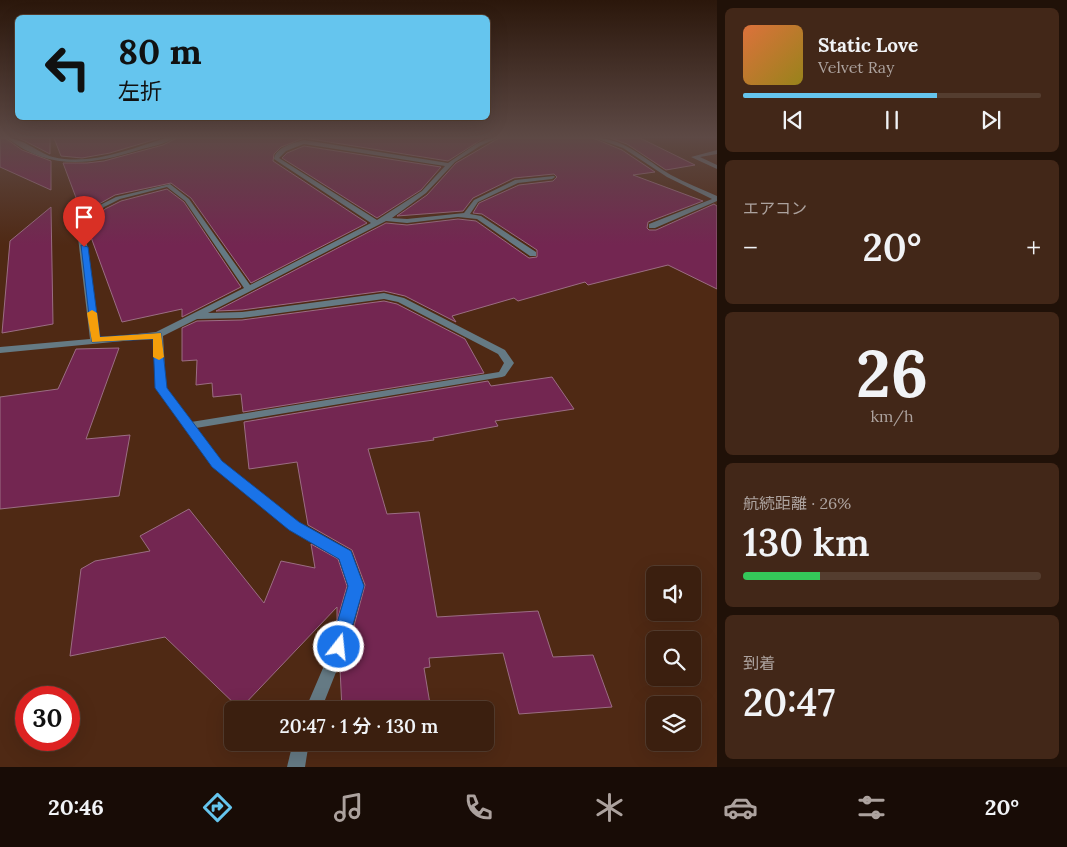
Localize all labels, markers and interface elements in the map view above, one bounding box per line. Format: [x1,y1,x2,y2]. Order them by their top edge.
text: 80 m [118,29,202,74]
text: Static Love [818,33,918,57]
icon: left [35,35,100,100]
text: Velvet Ray [818,57,894,77]
text: 左折 [118,77,162,105]
icon: previous [779,106,807,134]
icon: pause [878,106,906,134]
icon: next [977,106,1005,134]
pin [63,196,105,247]
text: エアコン [743,198,807,218]
icon: arrive [70,203,98,231]
text: 20° [862,223,922,271]
text: − [743,230,758,266]
text: + [1026,230,1041,266]
text: 26 [856,332,928,415]
text: km/h [870,406,914,426]
text: 航続距離 · 26% [743,493,851,513]
text: 130 km [743,518,870,566]
map controls [646,566,701,751]
button: sound [646,566,701,621]
position arrow [312,620,364,672]
button: search [646,631,701,686]
text: 到着 [743,653,775,673]
text: 20:47 [743,678,835,726]
speed limit sign: 30 [15,686,80,751]
button: layers [646,696,701,751]
text: 20:47 · 1 分 · 130 m [280,714,438,738]
icon: directions [200,790,235,825]
icon: music [331,790,366,825]
icon: phone [461,790,496,825]
icon: climate [592,790,627,825]
icon: car [723,790,758,825]
icon: filters [854,790,889,825]
text: 20:46 [48,793,104,821]
text: 20° [985,793,1019,821]

